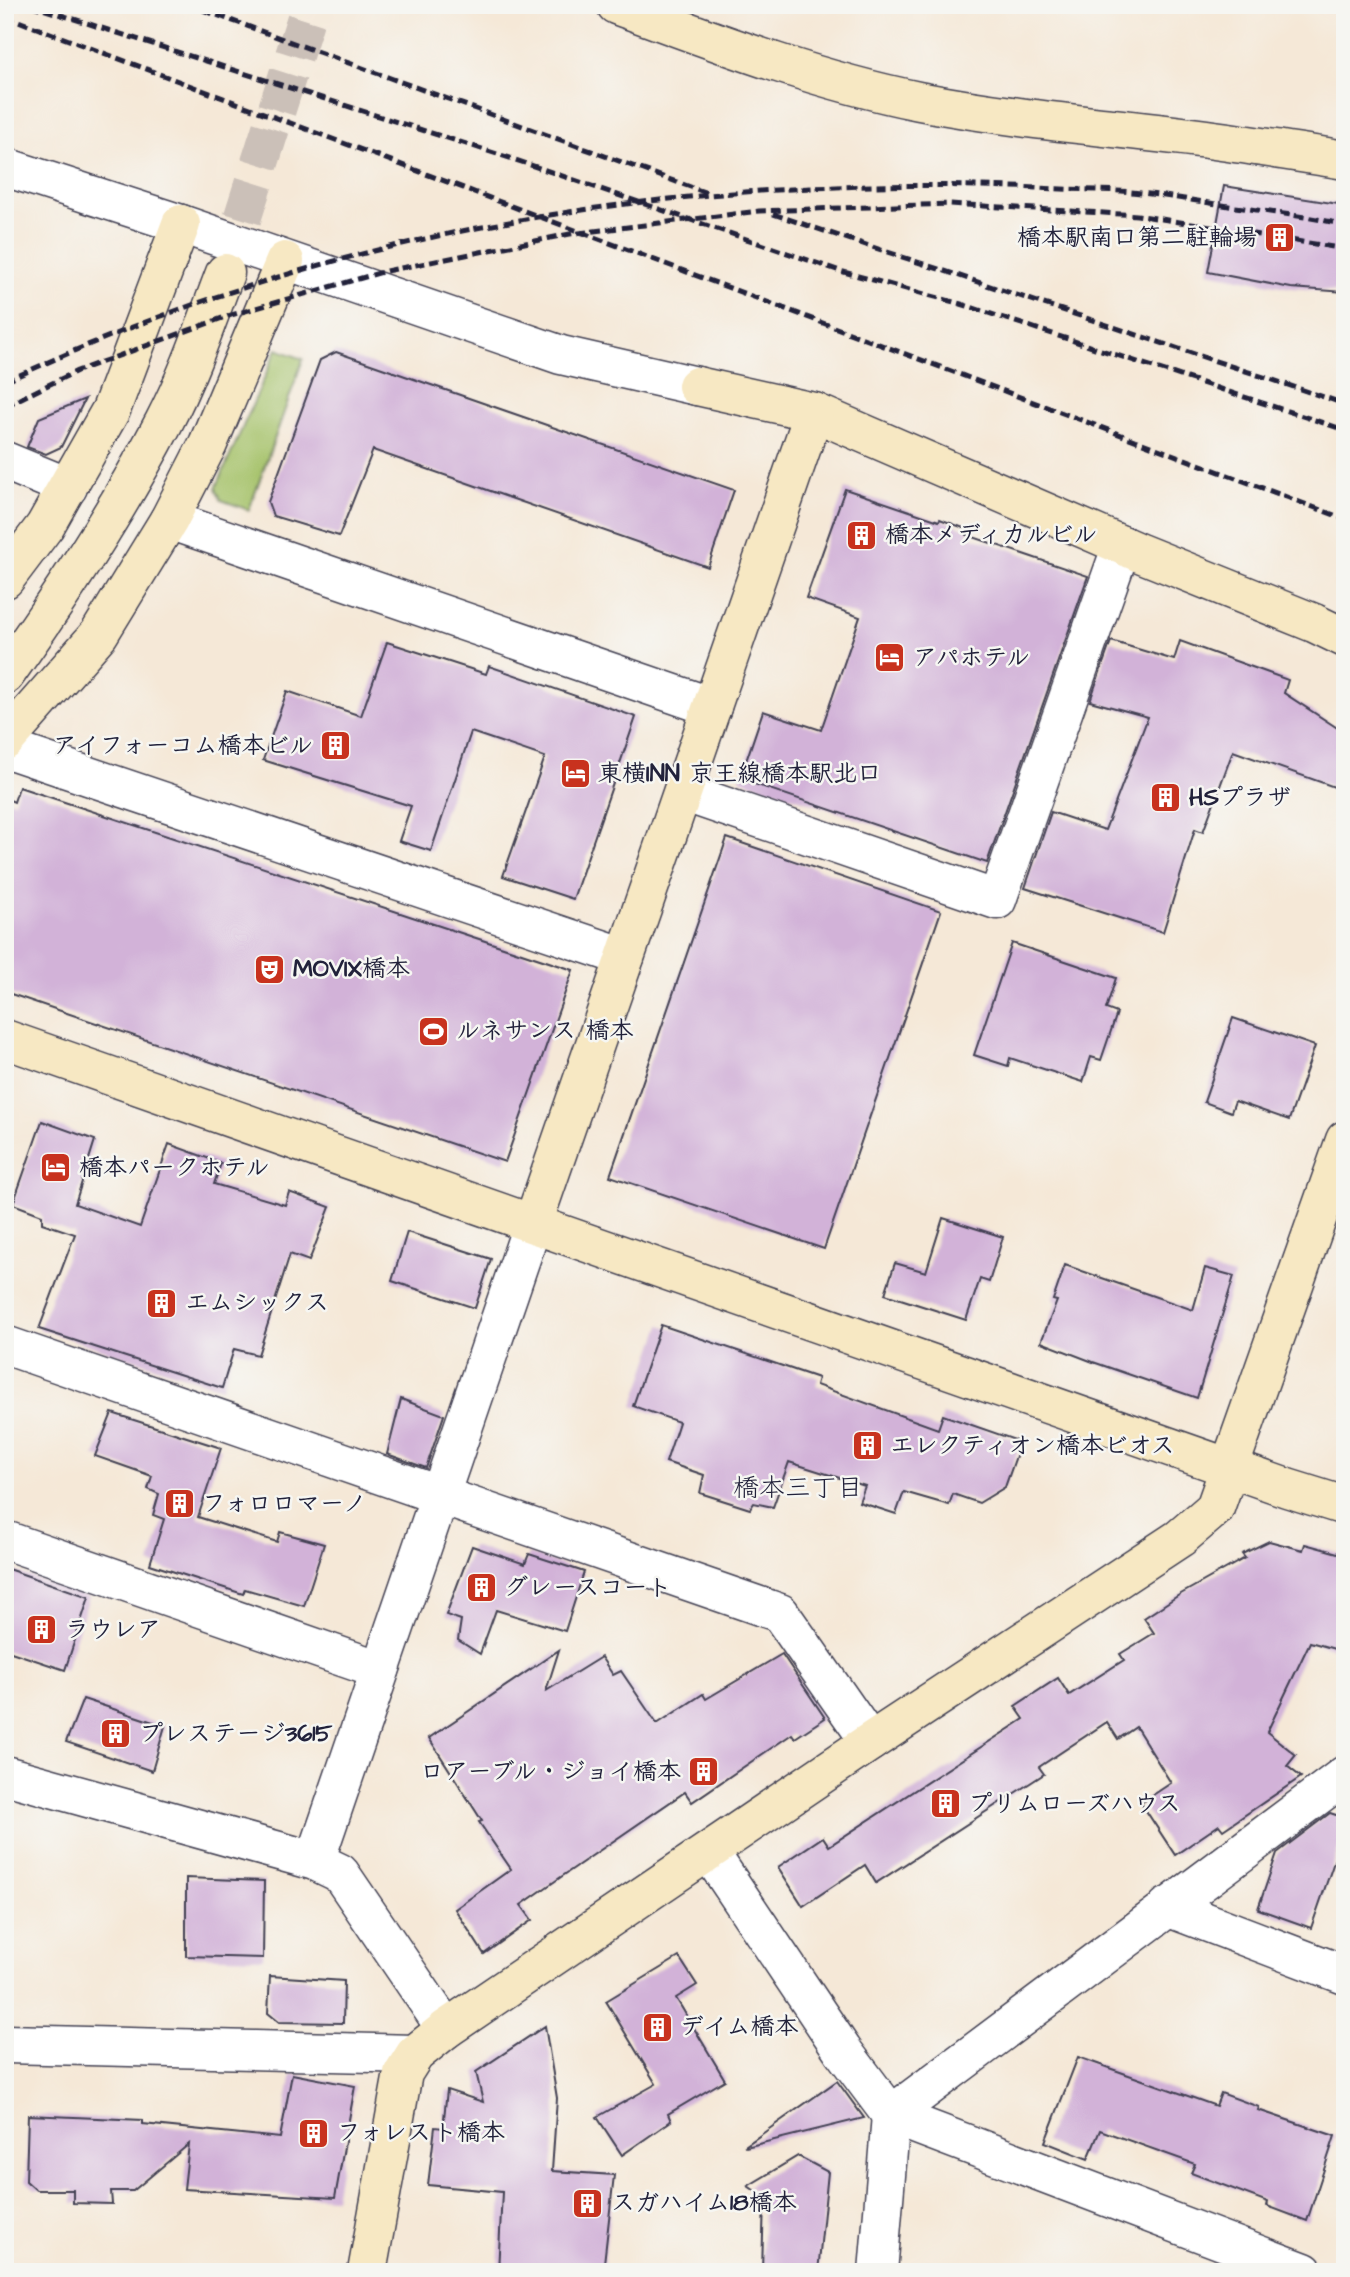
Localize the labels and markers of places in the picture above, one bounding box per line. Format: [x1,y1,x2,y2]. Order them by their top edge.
place label: 橋本駅南口第二駐輪場 [1017,221,1257,255]
building icon: 橋本駅南口第二駐輪場 [1263,221,1297,255]
building icon: 橋本メディカルビル [845,518,879,552]
place label: 橋本メディカルビル [885,518,1097,552]
hotel icon: アパホテル [873,641,907,675]
place label: アパホテル [913,641,1030,675]
place label: アイフォーコム橋本ビル [53,729,313,763]
building icon: アイフォーコム橋本ビル [319,729,353,763]
hotel icon: 東横INN 京王線橋本駅北口 [558,757,592,791]
place label: 東横INN 京王線橋本駅北口 [598,757,881,791]
building icon: HSプラザ [1149,781,1183,815]
place label: HSプラザ [1189,781,1291,815]
theatre icon: MOVIX橋本 [253,952,287,986]
place label: MOVIX橋本 [293,952,410,986]
sports icon: ルネサンス 橋本 [416,1014,450,1048]
place label: ルネサンス 橋本 [456,1014,634,1048]
hotel icon: 橋本パークホテル [39,1151,73,1185]
place label: 橋本パークホテル [79,1151,270,1185]
building icon: エムシックス [145,1286,179,1320]
place label: エムシックス [185,1286,329,1320]
building icon: エレクティオン橋本ビオス [850,1429,884,1463]
place label: エレクティオン橋本ビオス [890,1429,1175,1463]
building icon: フォロロマーノ [162,1487,196,1521]
place label: フォロロマーノ [202,1487,366,1521]
building icon: グレースコート [464,1571,498,1605]
place label: グレースコート [504,1571,672,1605]
building icon: ラウレア [25,1613,59,1647]
place label: ラウレア [65,1613,161,1647]
building icon: プレステージ3615 [99,1717,133,1751]
place label: プレステージ3615 [139,1717,333,1751]
place label: ロアーブル・ジョイ橋本 [420,1755,681,1789]
building icon: ロアーブル・ジョイ橋本 [687,1755,721,1789]
building icon: プリムローズハウス [928,1787,962,1821]
place label: プリムローズハウス [968,1787,1181,1821]
building icon: デイム橋本 [640,2010,674,2044]
place label: デイム橋本 [680,2010,799,2044]
building icon: フォレスト橋本 [297,2116,331,2150]
place label: フォレスト橋本 [337,2116,505,2150]
building icon: スガハイム18橋本 [571,2186,605,2220]
place label: スガハイム18橋本 [611,2186,797,2220]

